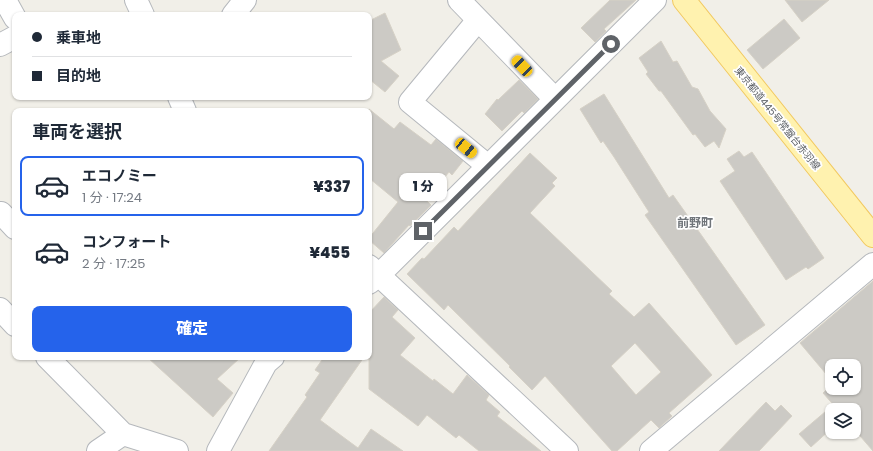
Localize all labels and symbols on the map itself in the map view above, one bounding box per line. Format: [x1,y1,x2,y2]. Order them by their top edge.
route start [602,35,620,53]
car [509,53,535,79]
street label: 東京都道445号常盤台赤羽線 [731,64,824,173]
car [453,136,479,160]
callout: 1 分 [399,173,447,201]
district label: 前野町 [677,214,713,231]
route end [414,222,432,240]

